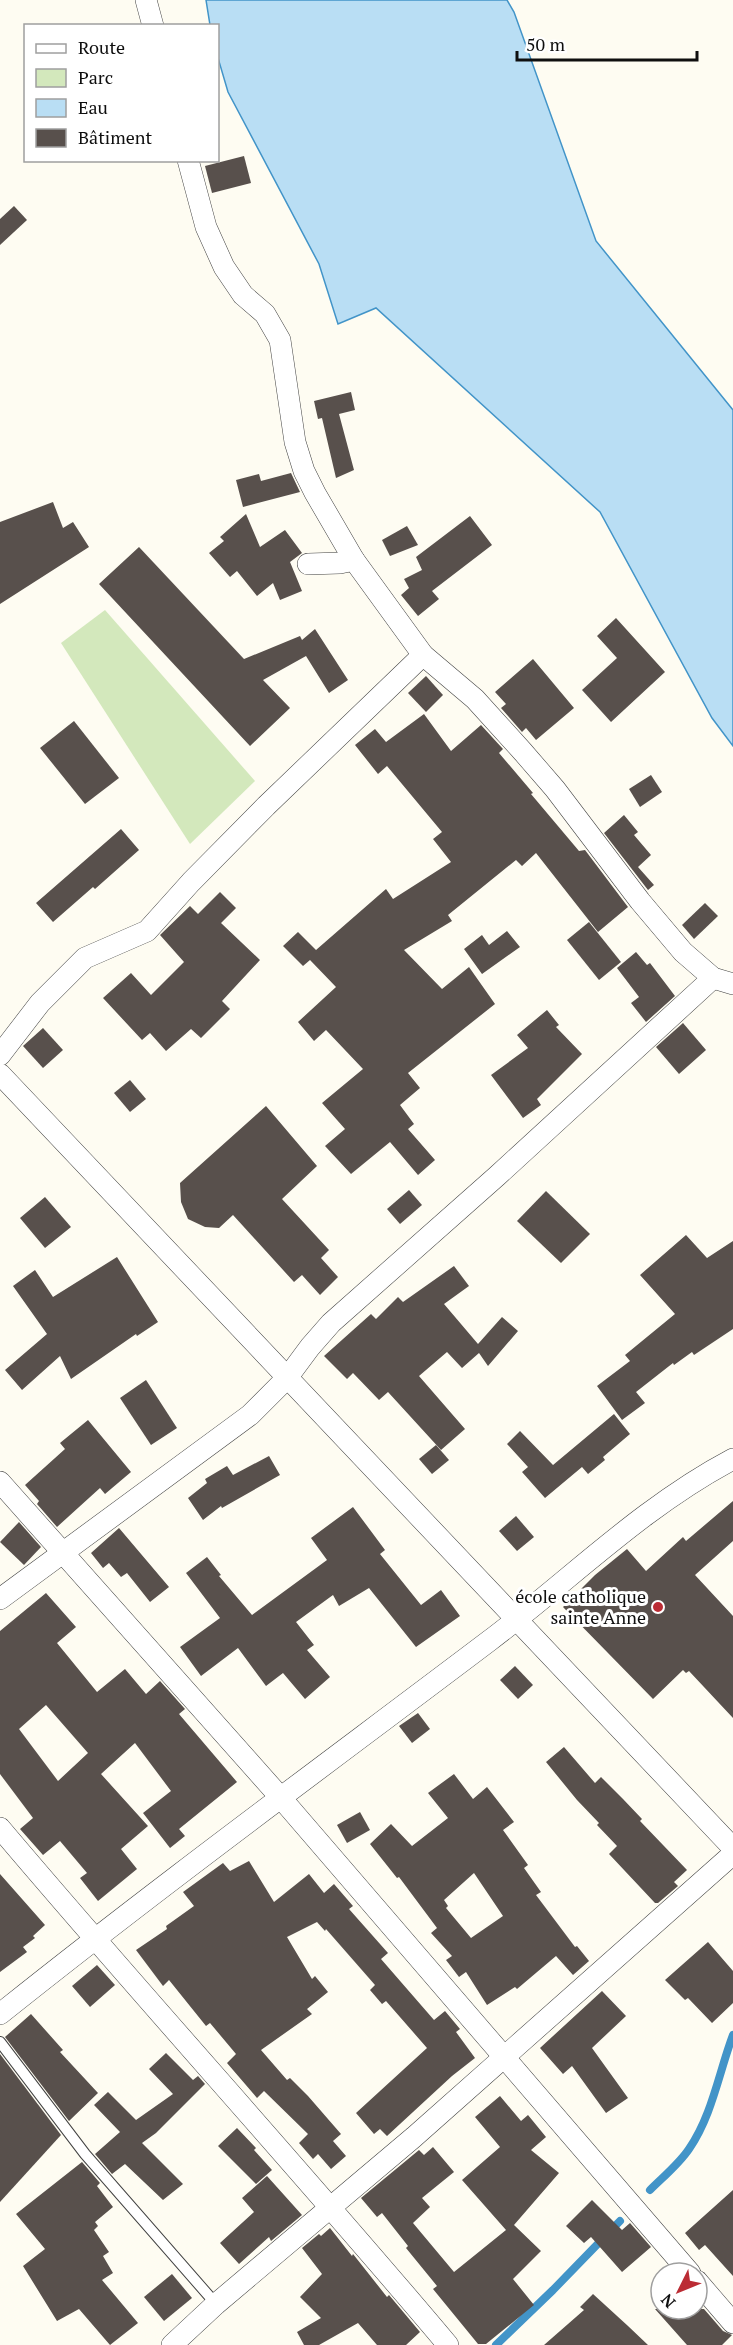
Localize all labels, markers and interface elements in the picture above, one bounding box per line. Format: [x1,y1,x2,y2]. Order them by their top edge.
legend [24,24,219,162]
scale bar [517,24,697,62]
text: 50 m [526,32,566,56]
text: Route [78,35,125,59]
text: Parc [78,65,113,89]
text: Eau [78,95,108,119]
text: Bâtiment [78,125,153,149]
place label: école catholique sainte Anne [515,1584,646,1629]
marker: école catholique sainte Anne [651,1600,665,1614]
north arrow [649,2261,709,2321]
text: N [656,2289,680,2313]

